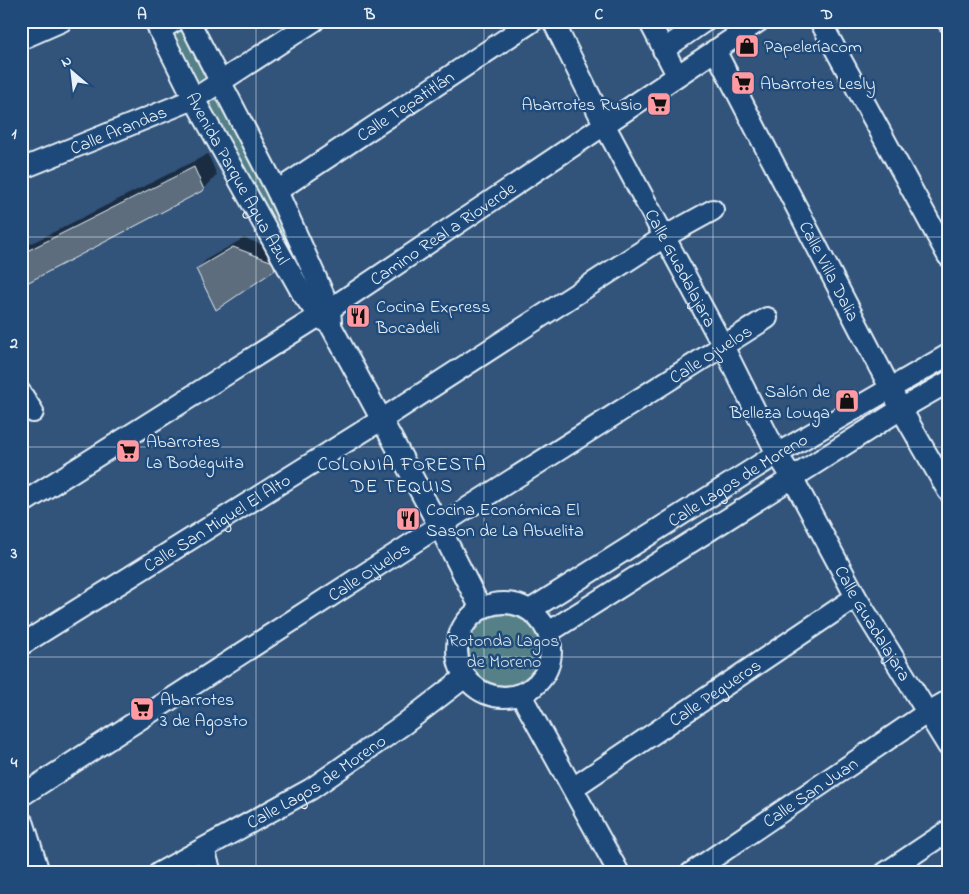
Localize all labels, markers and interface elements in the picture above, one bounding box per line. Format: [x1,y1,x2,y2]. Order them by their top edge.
text: A [137,3,147,27]
text: B [364,3,376,27]
text: C [595,3,604,27]
text: D [820,3,833,27]
shop icon: Papeleríacom [734,33,760,59]
place label: Papeleríacom [764,35,862,61]
north arrow [48,48,98,98]
text: N [57,50,76,73]
street label: Calle Tepatitlán [352,65,461,149]
supermarket icon: Abarrotes Lesly [730,70,756,96]
place label: Abarrotes Lesly [760,72,876,98]
street label: Avenida Parque Agua Azul [178,89,295,270]
supermarket icon: Abarrotes Rusio [646,91,672,117]
place label: Abarrotes Rusio [521,93,642,119]
street label: Calle Arandas [67,100,172,163]
text: 1 [11,122,17,146]
street label: Camino Real a Rioverde [365,176,523,294]
street label: Calle Guadalajara [637,205,722,332]
street label: Calle Villa Dalia [791,217,865,327]
place label: Cocina Express Bocadeli [375,295,490,342]
restaurant icon: Cocina Express Bocadeli [345,303,371,329]
street label: Calle Ojuelos [665,320,758,392]
text: 2 [9,332,18,356]
place label: Salón de Belleza Louga [729,380,831,428]
shop icon: Salón de Belleza Louga [834,388,860,414]
street label: Calle Lagos de Moreno [663,428,813,535]
place label: Abarrotes La Bodeguita [146,430,244,478]
supermarket icon: Abarrotes La Bodeguita [115,438,141,464]
district label: COLONIA FORESTA DE TEQUIS [317,452,487,501]
street label: Calle San Miguel El Alto [139,468,297,580]
place label: Cocina Económica El Sason de La Abuelita [426,498,584,545]
restaurant icon: Cocina Económica El Sason de La Abuelita [395,506,421,532]
street label: Calle Ojuelos [323,537,416,609]
text: 3 [10,542,18,566]
street label: Calle Guadalajara [827,561,916,687]
park label: Rotonda Lagos de Moreno [449,629,559,676]
street label: Calle Pegueros [665,653,767,734]
place label: Abarrotes 3 de Agosto [160,688,248,736]
supermarket icon: Abarrotes 3 de Agosto [129,696,155,722]
street label: Calle Lagos de Moreno [243,729,392,837]
text: 4 [10,751,18,775]
street label: Calle San Juan [758,752,864,836]

